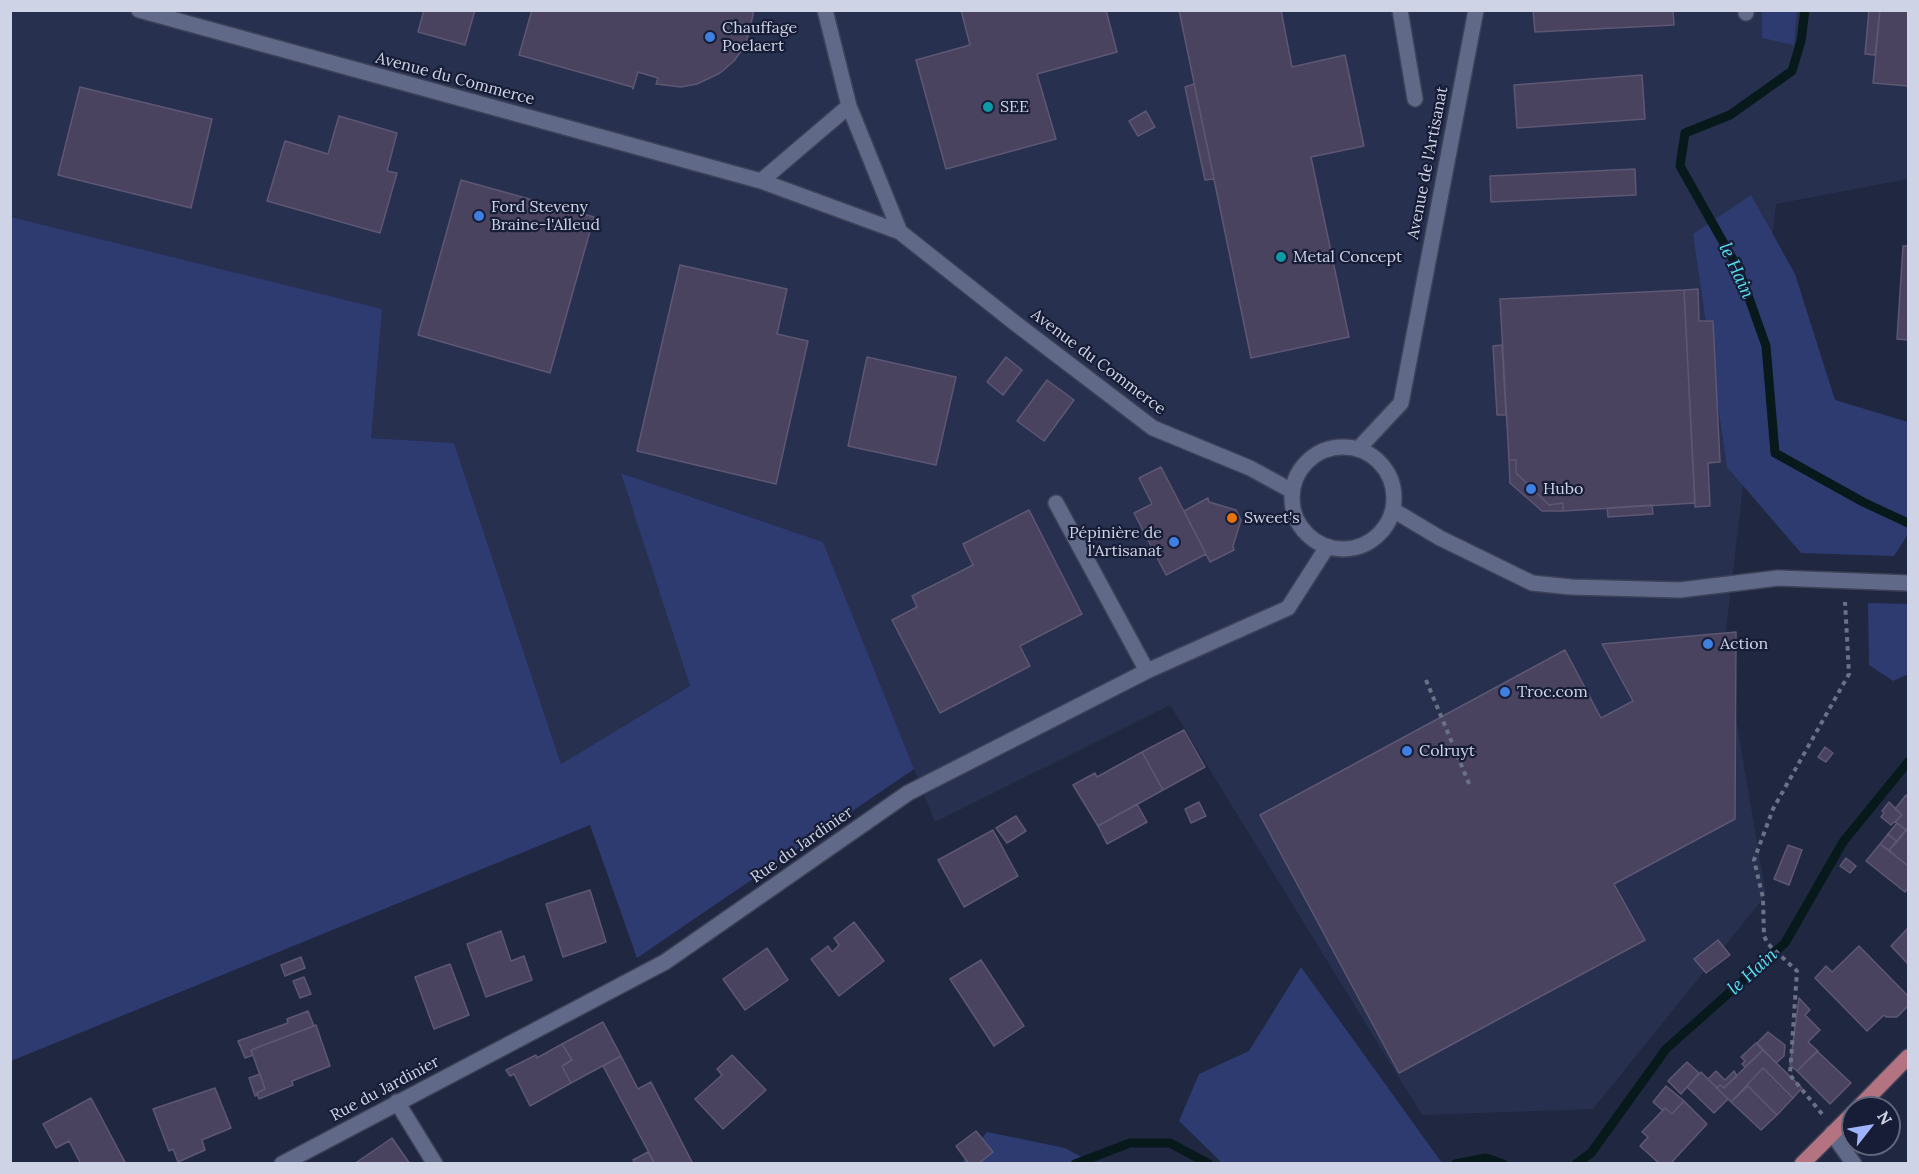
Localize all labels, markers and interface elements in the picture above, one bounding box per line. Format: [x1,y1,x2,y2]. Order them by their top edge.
place label: Chauffage Poelaert [722,18,797,56]
marker: Chauffage Poelaert [703,30,717,44]
street label: Avenue du Commerce [374,49,536,109]
street label: Avenue de l'Artisanat [1404,85,1452,241]
place label: SEE [1000,97,1029,117]
marker: SEE [981,100,995,114]
place label: Ford Steveny Braine-l'Alleud [491,197,600,235]
marker: Ford Steveny Braine-l'Alleud [472,209,486,223]
water label: le Hain [1714,240,1758,302]
place label: Metal Concept [1293,247,1402,267]
marker: Metal Concept [1274,250,1288,264]
street label: Avenue du Commerce [1027,305,1169,419]
place label: Hubo [1543,479,1583,499]
marker: Hubo [1524,482,1538,496]
place label: Sweet's [1244,508,1300,528]
marker: Sweet's [1225,511,1239,525]
place label: Pépinière de l'Artisanat [1069,523,1162,561]
marker: Pépinière de l'Artisanat [1167,535,1181,549]
place label: Action [1720,634,1768,654]
marker: Action [1701,637,1715,651]
place label: Troc.com [1517,682,1588,702]
marker: Troc.com [1498,685,1512,699]
place label: Colruyt [1419,741,1475,761]
marker: Colruyt [1400,744,1414,758]
street label: Rue du Jardinier [747,803,857,887]
water label: le Hain [1724,944,1782,1000]
street label: Rue du Jardinier [327,1052,443,1126]
north arrow [1841,1096,1901,1156]
text: N [1873,1107,1896,1128]

